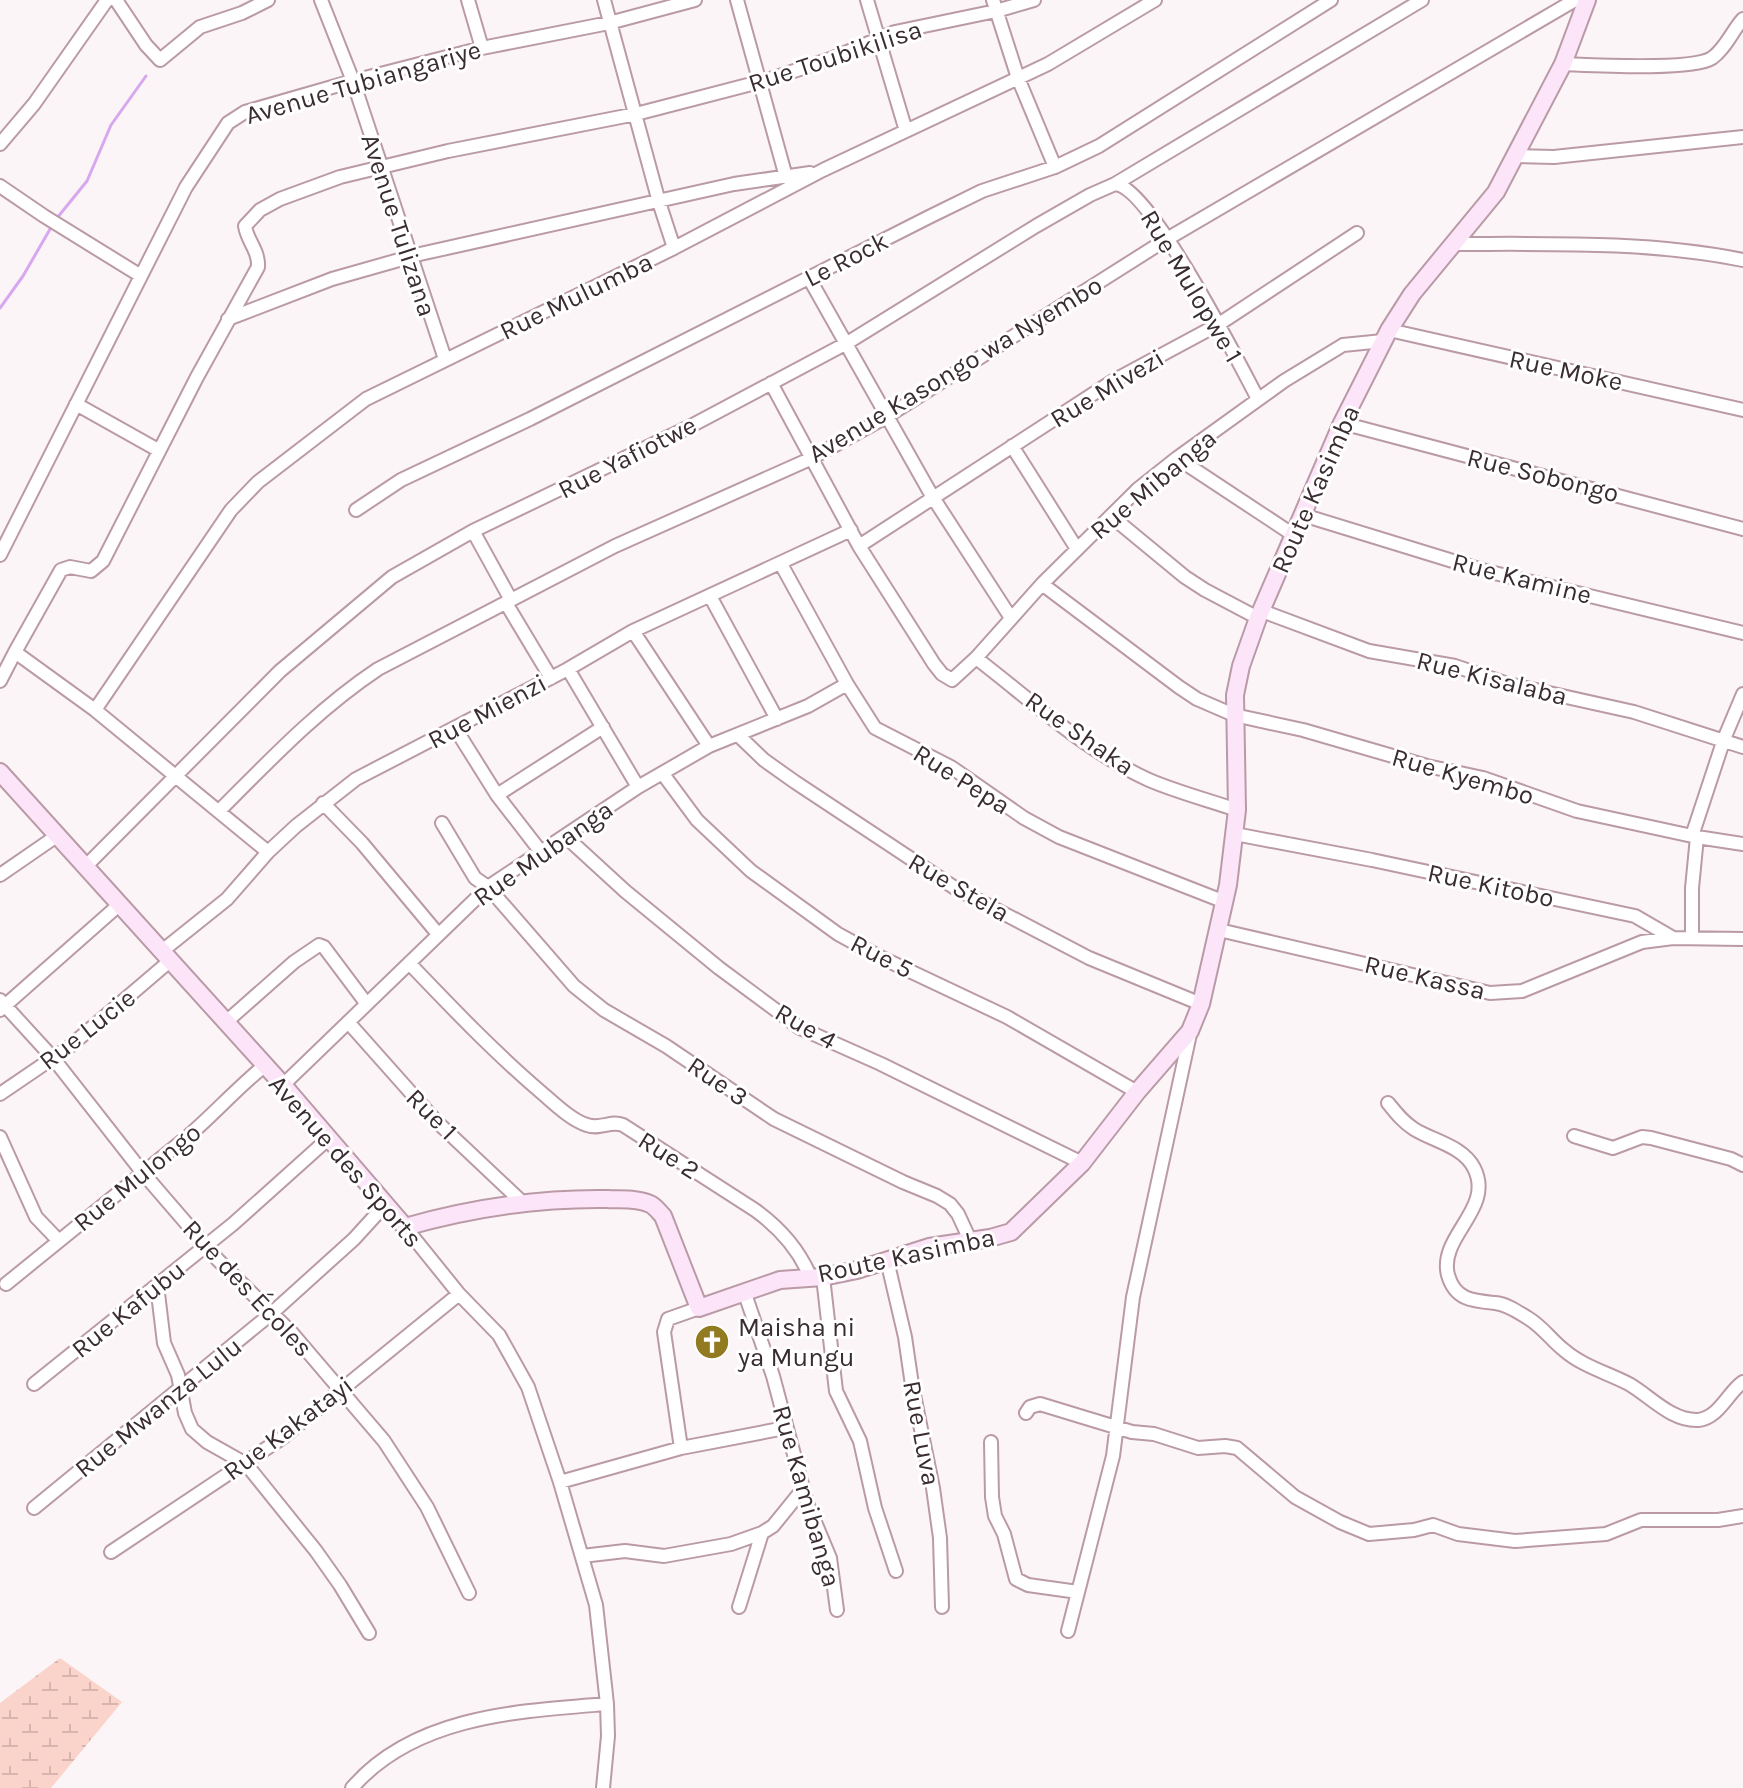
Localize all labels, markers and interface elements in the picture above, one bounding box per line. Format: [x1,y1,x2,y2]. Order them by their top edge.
street label: Rue Toubikilisa [744,14,926,99]
street label: Avenue Tubiangariye [242,34,484,131]
street label: Avenue Tulizana [354,130,443,320]
street label: Rue Mulopwe 1 [1134,204,1249,368]
street label: Le Rock [799,225,893,294]
street label: Rue Mulumba [495,246,658,347]
street label: Avenue Kasongo wa Nyembo [803,269,1108,469]
street label: Rue Mivezi [1045,342,1170,435]
street label: Rue Moke [1506,343,1626,398]
street label: Route Kasimba [1265,400,1366,578]
street label: Rue Yafiotwe [553,409,702,506]
street label: Rue Mibanga [1084,423,1223,546]
street label: Rue Sobongo [1464,442,1622,509]
street label: Rue Kamine [1449,546,1595,611]
street label: Rue Kisalaba [1413,645,1570,712]
street label: Rue Mienzi [423,667,552,756]
street label: Rue Shaka [1019,685,1140,782]
street label: Rue Pepa [908,738,1016,821]
street label: Rue Kyembo [1388,741,1537,812]
street label: Rue Mubanga [467,794,619,913]
street label: Rue Stela [903,846,1015,929]
street label: Rue Kitobo [1425,857,1557,914]
street label: Rue 5 [845,928,918,985]
street label: Rue Kassa [1361,949,1488,1006]
street label: Rue Lucie [33,982,142,1077]
street label: Rue 4 [770,997,842,1056]
street label: Rue 3 [681,1050,754,1113]
street label: Avenue des Sports [262,1069,429,1254]
street label: Rue 1 [400,1082,464,1146]
street label: Rue Mulongo [67,1117,207,1238]
street label: Rue 2 [632,1125,705,1186]
street label: Rue des Écoles [176,1213,320,1363]
street label: Route Kasimba [814,1222,998,1289]
street label: Rue Kafubu [65,1254,191,1365]
place label: Maisha ni ya Mungu [737,1312,855,1373]
church icon: Maisha ni ya Mungu [693,1323,731,1361]
street label: Rue Mwanza Lulu [69,1331,248,1484]
street label: Rue Kakatayi [217,1370,359,1487]
street label: Rue Luva [896,1378,947,1488]
street label: Rue Kamibanga [766,1402,847,1591]

